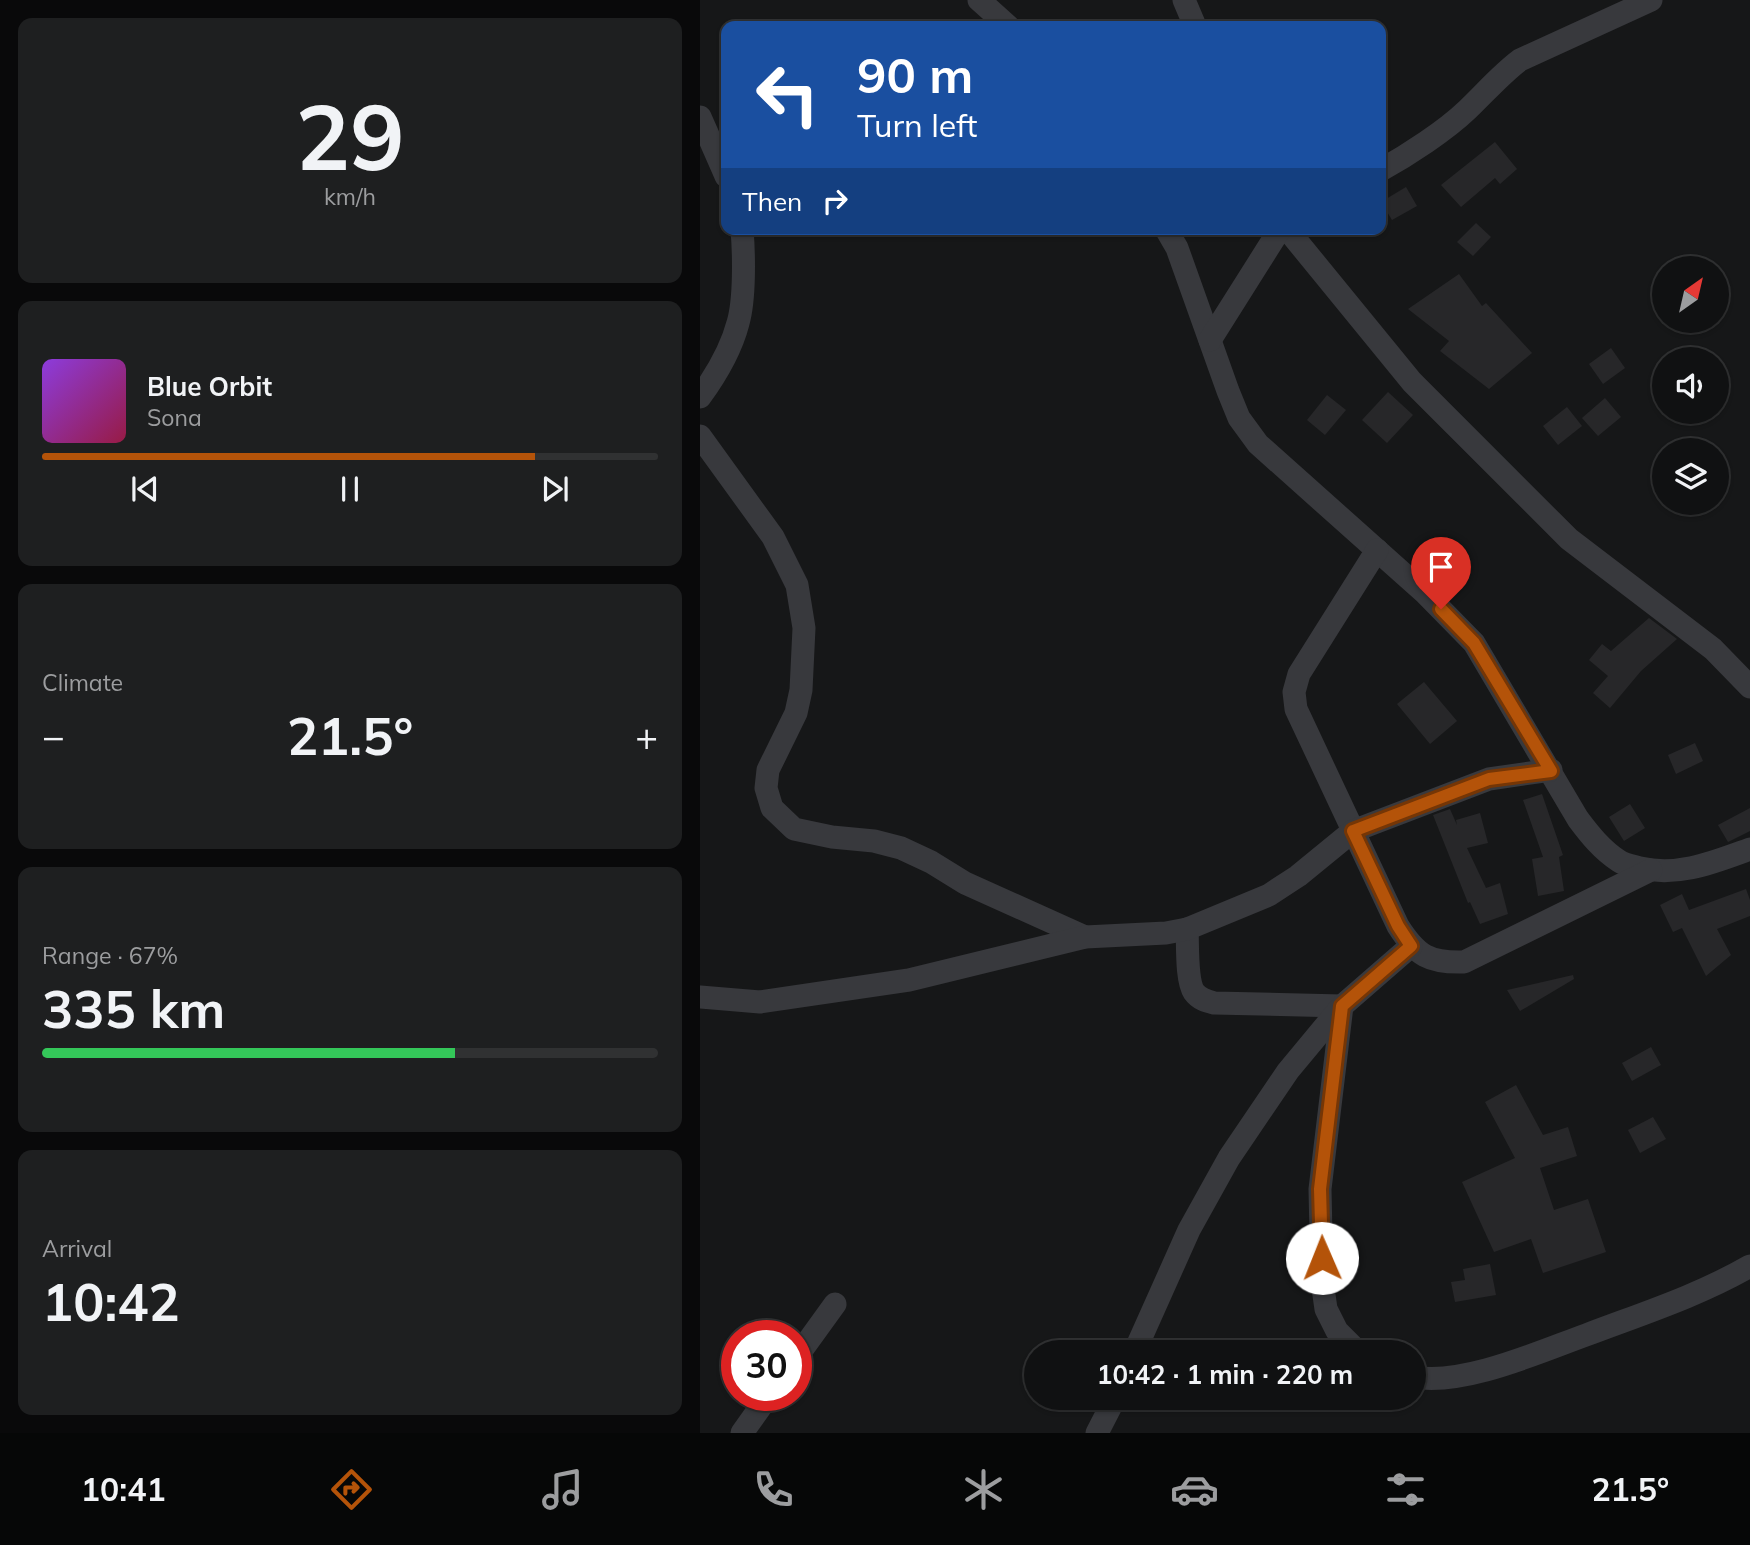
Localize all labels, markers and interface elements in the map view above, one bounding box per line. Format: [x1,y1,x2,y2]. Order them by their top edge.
text: 90 m [857,44,973,105]
icon: left [742,49,833,140]
text: 29 [295,79,405,193]
text: Turn left [857,105,977,145]
text: km/h [324,182,376,211]
icon: right [816,182,854,220]
text: Then [742,185,802,218]
north arrow [1652,256,1729,332]
map controls [1652,256,1729,515]
button: sound [1652,347,1729,424]
text: Blue Orbit [147,370,272,403]
text: Sona [147,403,202,432]
button: layers [1652,438,1729,515]
icon: previous [126,470,164,508]
icon: pause [331,470,369,508]
icon: next [536,470,574,508]
pin [1411,537,1471,609]
icon: arrive [1422,548,1460,586]
text: Climate [42,668,123,697]
text: 21.5° [287,703,413,768]
text: − [42,712,65,760]
text: + [635,712,658,760]
text: Range · 67% [42,941,178,970]
text: 335 km [42,976,225,1041]
position arrow [1285,1221,1359,1295]
text: Arrival [42,1234,112,1263]
text: 10:42 [42,1269,180,1334]
speed limit sign: 30 [721,1320,812,1411]
text: 10:42 · 1 min · 220 m [1097,1358,1353,1391]
icon: directions [327,1465,376,1514]
icon: music [538,1465,587,1514]
icon: phone [749,1465,798,1514]
icon: climate [959,1465,1008,1514]
icon: car [1170,1465,1219,1514]
icon: filters [1381,1465,1430,1514]
text: 10:41 [81,1469,166,1509]
text: 21.5° [1591,1469,1669,1509]

